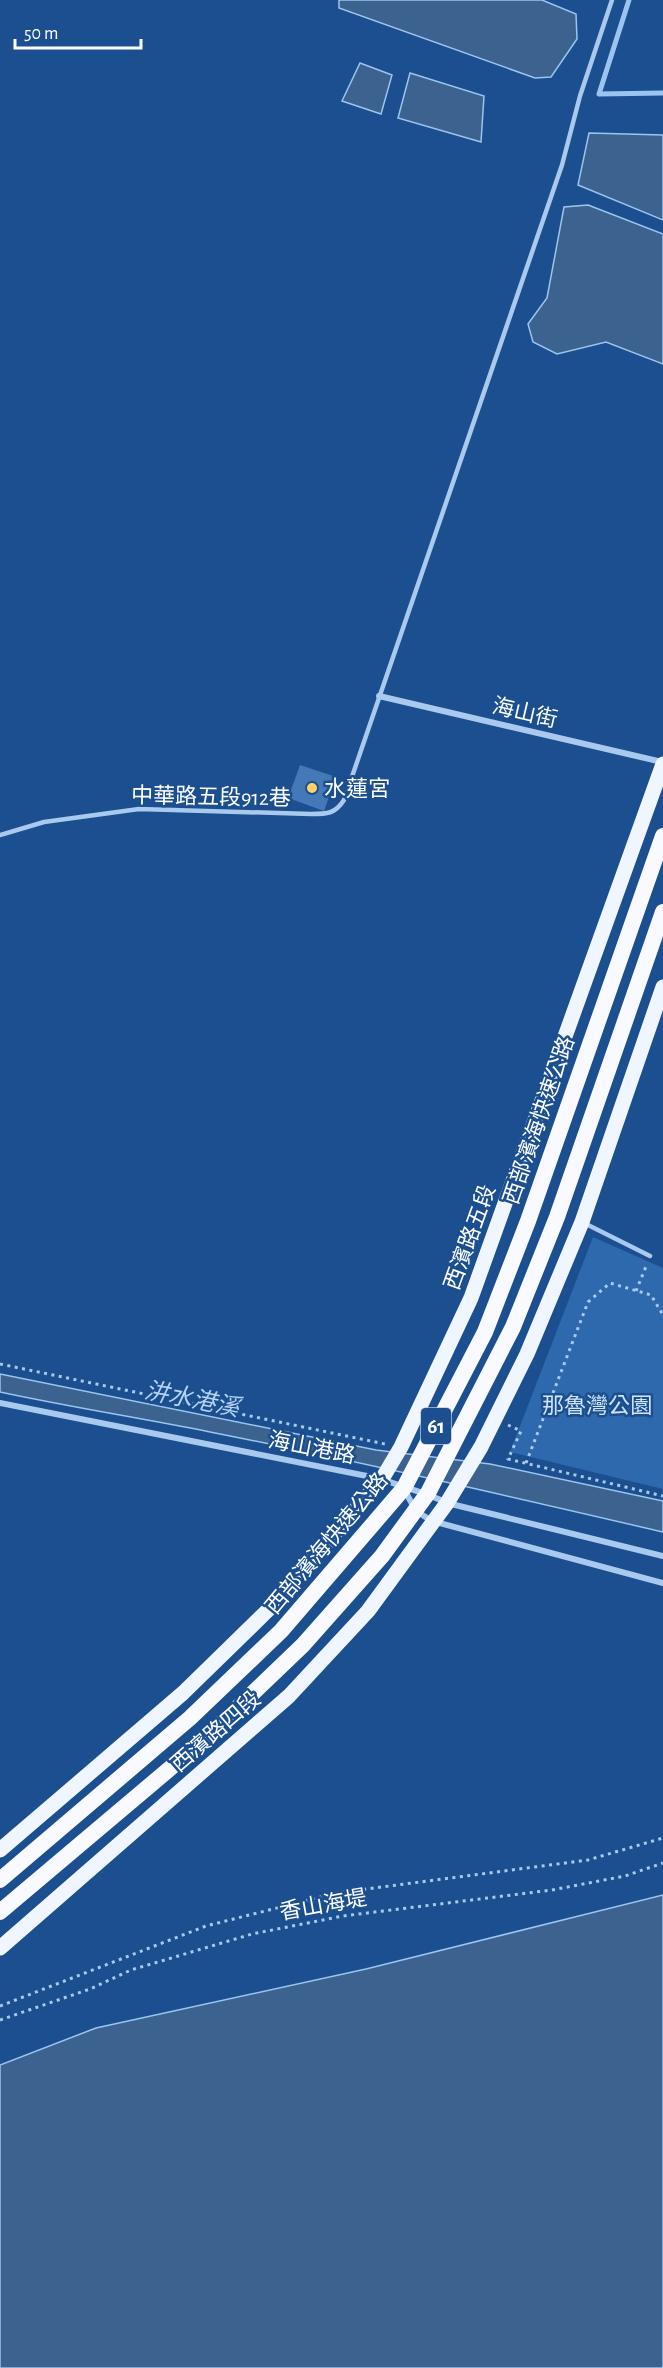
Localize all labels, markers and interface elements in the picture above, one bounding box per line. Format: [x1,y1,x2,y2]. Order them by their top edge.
scale bar [15,12,141,50]
text: 50 m [24,25,58,43]
street label: 海山街 [490,694,560,731]
place label: 水蓮宮 [324,777,390,800]
marker: 水蓮宮 [305,781,319,795]
street label: 中華路五段912巷 [131,784,291,809]
street label: 西部濱海快速公路 [499,1033,578,1207]
street label: 西濱路五段 [440,1182,499,1293]
water label: 汫水港溪 [142,1377,245,1421]
park label: 那魯灣公園 [542,1394,652,1417]
road number: 61 [421,1408,451,1444]
street label: 海山港路 [267,1428,357,1467]
street label: 西部濱海快速公路 [261,1469,392,1618]
street label: 西濱路四段 [166,1687,264,1776]
street label: 香山海堤 [278,1886,368,1923]

